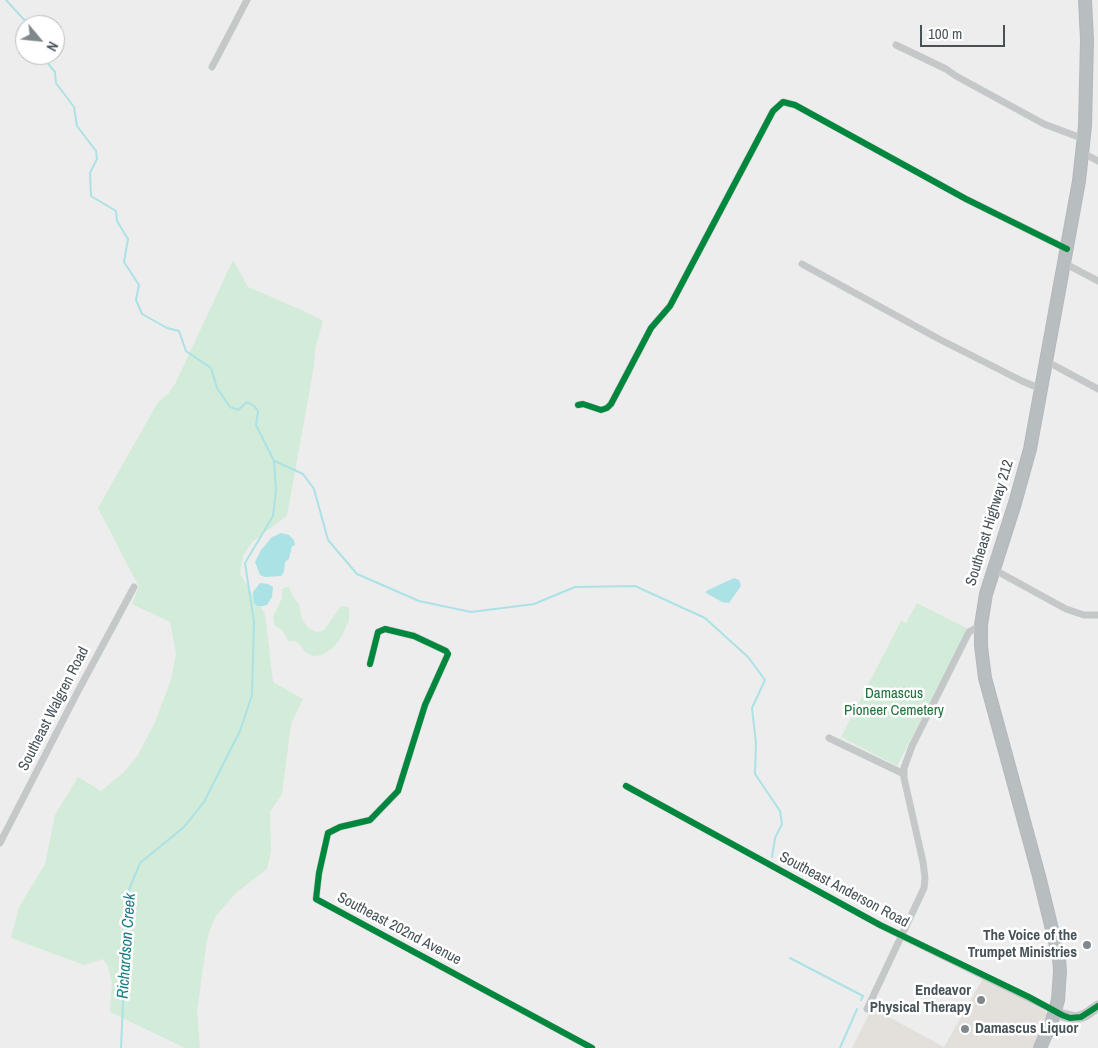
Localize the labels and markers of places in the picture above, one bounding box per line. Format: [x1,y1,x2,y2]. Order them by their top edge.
place label: The Voice of the Trumpet Ministries [968,927,1077,962]
marker: The Voice of the Trumpet Ministries [1081,939,1093,951]
place label: Endeavor Physical Therapy [870,982,971,1017]
marker: Endeavor Physical Therapy [975,994,987,1006]
place label: Damascus Liquor [975,1020,1078,1038]
marker: Damascus Liquor [959,1023,971,1035]

